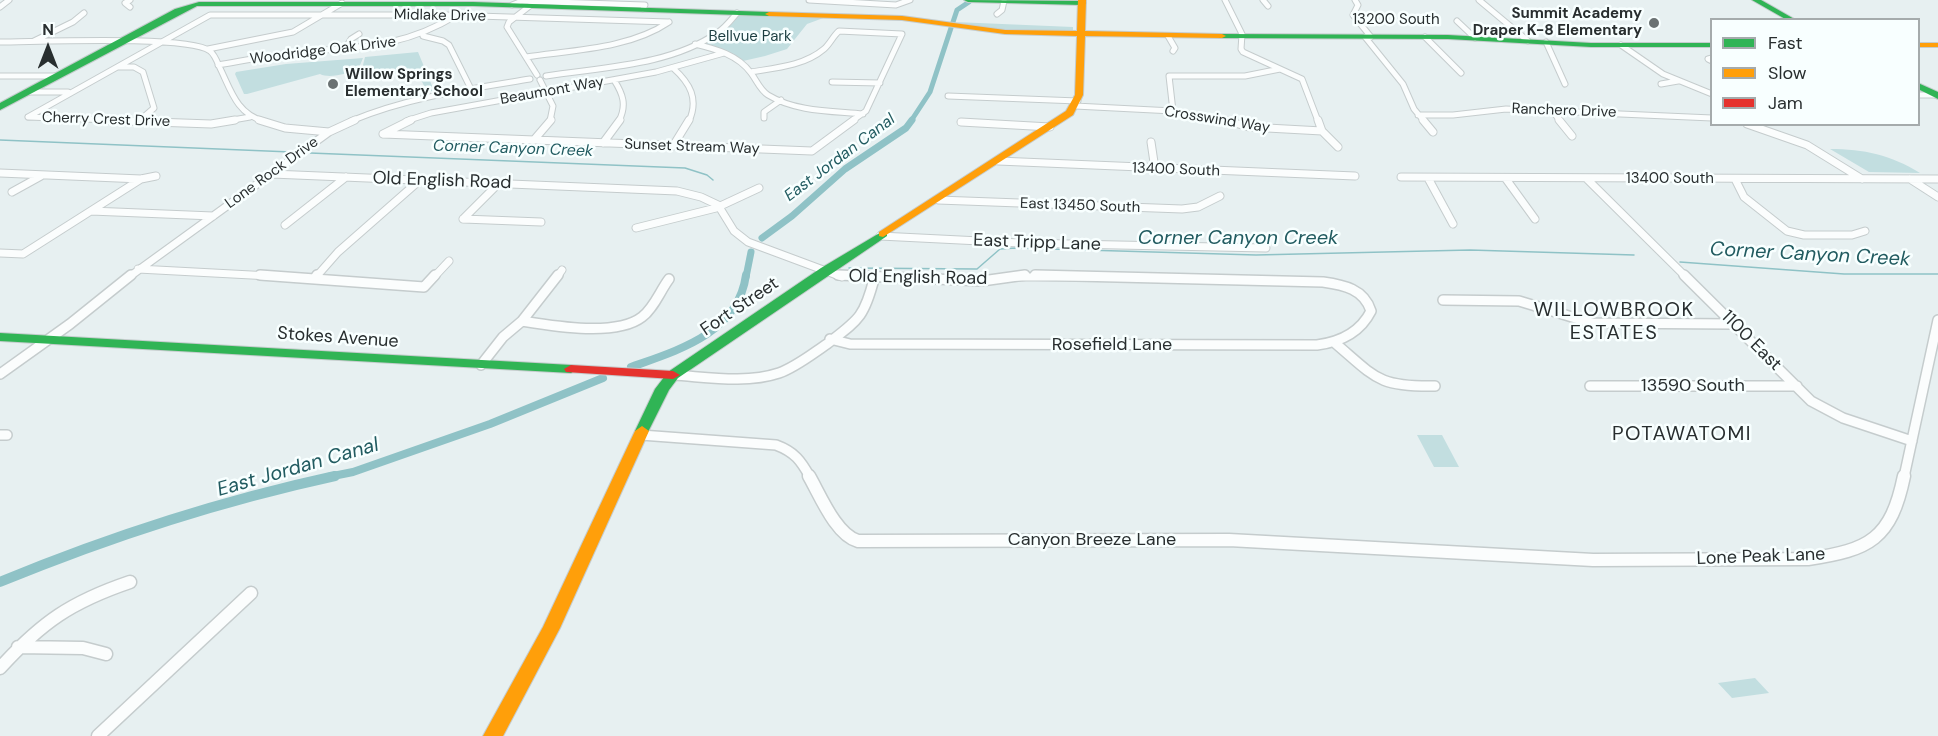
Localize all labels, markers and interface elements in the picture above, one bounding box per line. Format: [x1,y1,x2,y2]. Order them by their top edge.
place label: Summit Academy Draper K-8 Elementary [1473,5,1642,40]
street label: Midlake Drive [394,6,486,26]
street label: 13200 South [1352,11,1440,29]
marker: Summit Academy Draper K-8 Elementary [1647,16,1661,30]
north arrow [18,18,78,78]
legend [1710,18,1920,126]
text: N [42,19,54,40]
park label: Bellvue Park [709,28,791,46]
text: Fast [1768,31,1803,55]
street label: Woodridge Oak Drive [249,33,397,69]
text: Slow [1768,61,1807,85]
place label: Willow Springs Elementary School [345,66,483,101]
street label: Beaumont Way [499,73,605,109]
marker: Willow Springs Elementary School [326,77,340,91]
text: Jam [1768,91,1803,115]
street label: Ranchero Drive [1511,100,1617,122]
street label: Crosswind Way [1163,103,1271,137]
street label: Cherry Crest Drive [41,109,171,131]
water label: East Jordan Canal [781,110,899,206]
street label: Lone Rock Drive [222,133,322,213]
street label: Sunset Stream Way [624,136,760,158]
water label: Corner Canyon Creek [432,137,594,161]
street label: 13400 South [1132,159,1220,181]
street label: Old English Road [372,168,512,194]
street label: 13400 South [1626,170,1714,188]
street label: East 13450 South [1019,195,1141,217]
water label: Corner Canyon Creek [1138,227,1338,251]
street label: East Tripp Lane [973,230,1101,256]
water label: Corner Canyon Creek [1709,238,1911,272]
street label: Old English Road [848,266,988,290]
street label: Fort Street [697,273,783,341]
district label: WILLOWBROOK ESTATES [1533,299,1695,346]
street label: 1100 East [1716,306,1786,376]
street label: Stokes Avenue [277,323,399,353]
street label: Rosefield Lane [1052,334,1172,356]
street label: 13590 South [1641,375,1745,397]
district label: POTAWATOMI [1612,423,1752,447]
water label: East Jordan Canal [214,433,382,503]
street label: Canyon Breeze Lane [1008,529,1176,551]
street label: Lone Peak Lane [1696,544,1826,570]

